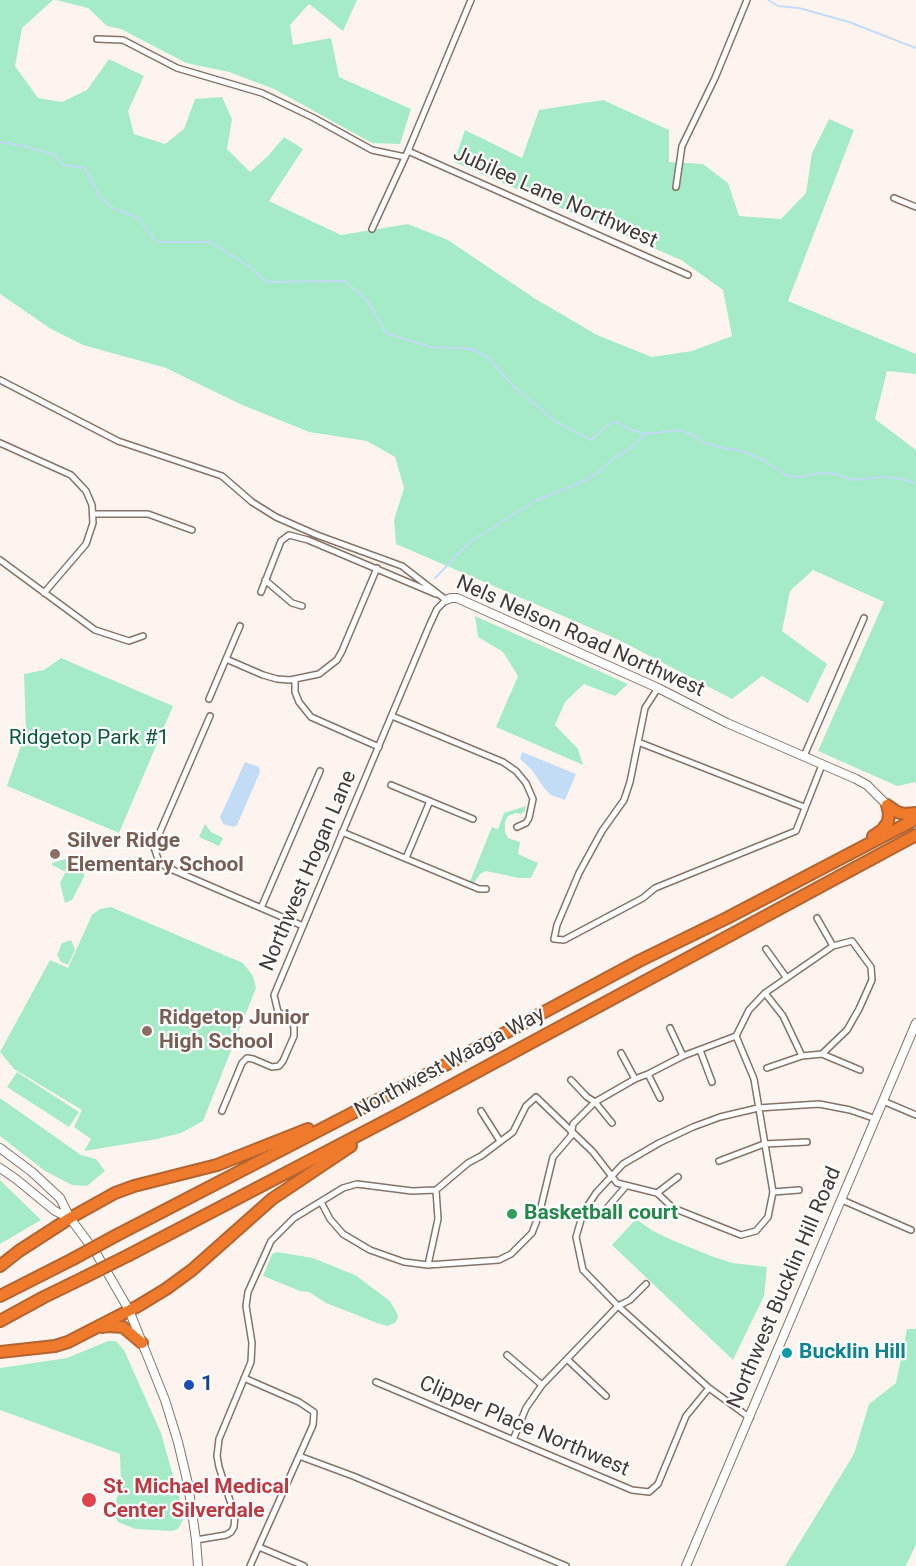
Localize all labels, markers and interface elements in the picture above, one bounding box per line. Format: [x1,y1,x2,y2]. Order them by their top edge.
street label: Jubilee Lane Northwest [449,142,661,254]
street label: Nels Nelson Road Northwest [452,571,708,703]
park label: Ridgetop Park #1 [9,726,169,752]
street label: Northwest Hogan Lane [255,767,363,975]
place label: Silver Ridge Elementary School [67,829,244,879]
marker: Silver Ridge Elementary School [48,847,62,861]
street label: Northwest Waaga Way [351,1002,549,1124]
place label: Ridgetop Junior High School [159,1006,309,1056]
marker: Ridgetop Junior High School [140,1024,154,1038]
street label: Northwest Bucklin Hill Road [723,1163,847,1413]
place label: Basketball court [524,1201,678,1227]
marker: Basketball court [505,1207,519,1221]
place label: Bucklin Hill [799,1340,906,1366]
marker: Bucklin Hill [780,1346,794,1360]
street label: Clipper Place Northwest [415,1371,633,1483]
place label: 1 [201,1372,213,1398]
marker: 1 [182,1378,196,1392]
place label: St. Michael Medical Center Silverdale [103,1475,289,1525]
marker: St. Michael Medical Center Silverdale [80,1491,98,1509]

